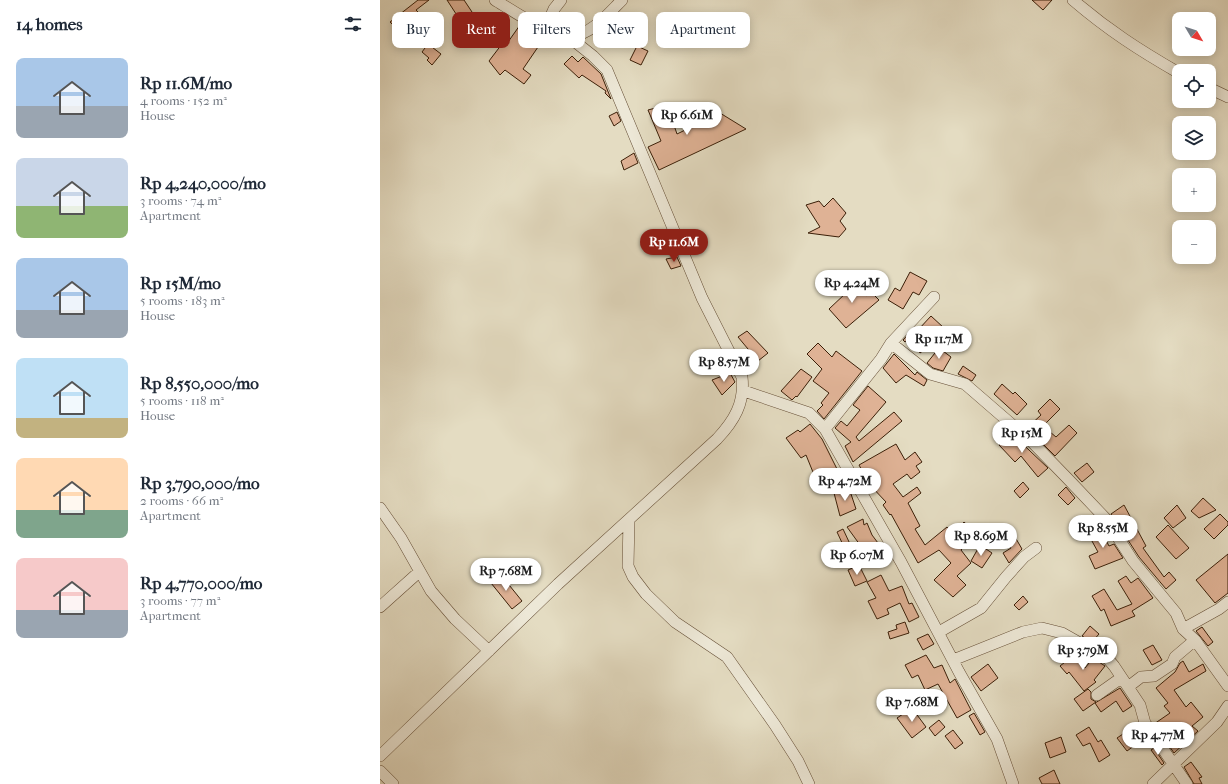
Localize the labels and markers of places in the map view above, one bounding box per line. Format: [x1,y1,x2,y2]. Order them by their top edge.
pin: Rp 6.61M [646,102,728,136]
pin: Rp 11.6M [633,229,715,263]
pin: Rp 4.24M [811,270,893,304]
pin: Rp 11.7M [898,326,980,360]
pin: Rp 8.57M [683,349,765,383]
pin: Rp 15M [989,420,1055,454]
pin: Rp 4.72M [804,468,886,502]
pin: Rp 8.55M [1062,515,1144,549]
pin: Rp 8.69M [940,523,1022,557]
pin: Rp 6.07M [816,542,898,576]
pin: Rp 7.68M [465,558,547,592]
pin: Rp 3.79M [1042,637,1124,671]
pin: Rp 7.68M [871,689,953,723]
pin: Rp 4.77M [1117,722,1199,756]

